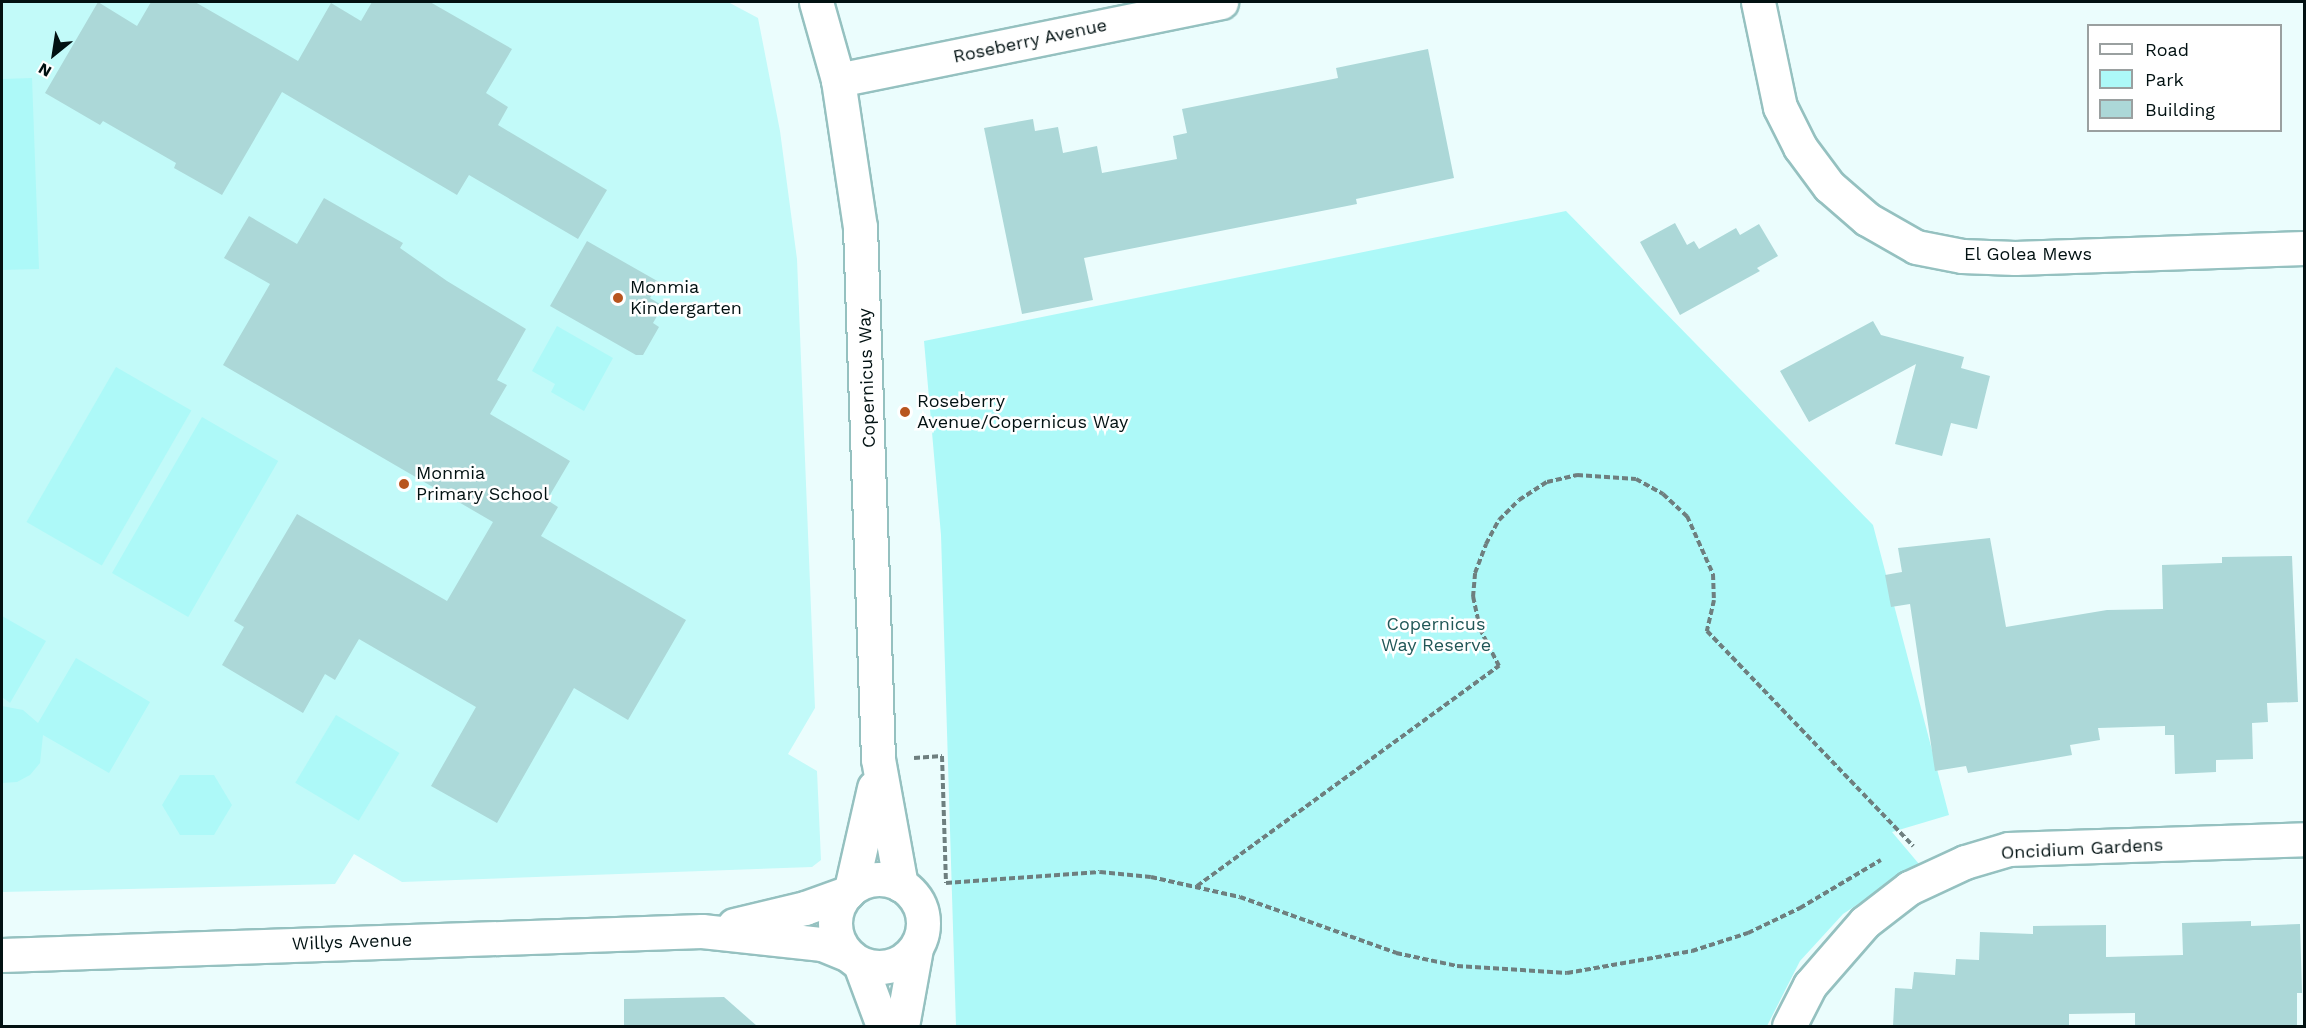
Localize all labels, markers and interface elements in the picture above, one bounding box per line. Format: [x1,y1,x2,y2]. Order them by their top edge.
street label: Roseberry Avenue [951,14,1109,68]
north arrow [24,24,84,84]
legend [2087,24,2282,132]
text: Road [2145,39,2189,60]
text: N [35,59,55,81]
text: Park [2145,69,2184,90]
text: Building [2145,99,2215,120]
street label: El Golea Mews [1964,243,2092,265]
place label: Monmia Kindergarten [630,277,742,320]
marker: Monmia Kindergarten [611,291,625,305]
street label: Copernicus Way [854,307,880,449]
place label: Roseberry Avenue/Copernicus Way [917,391,1129,434]
marker: Roseberry Avenue/Copernicus Way [898,405,912,419]
place label: Monmia Primary School [416,463,549,506]
marker: Monmia Primary School [397,477,411,491]
park label: Copernicus Way Reserve [1381,614,1491,656]
street label: Oncidium Gardens [2000,834,2164,864]
street label: Willys Avenue [291,929,413,955]

